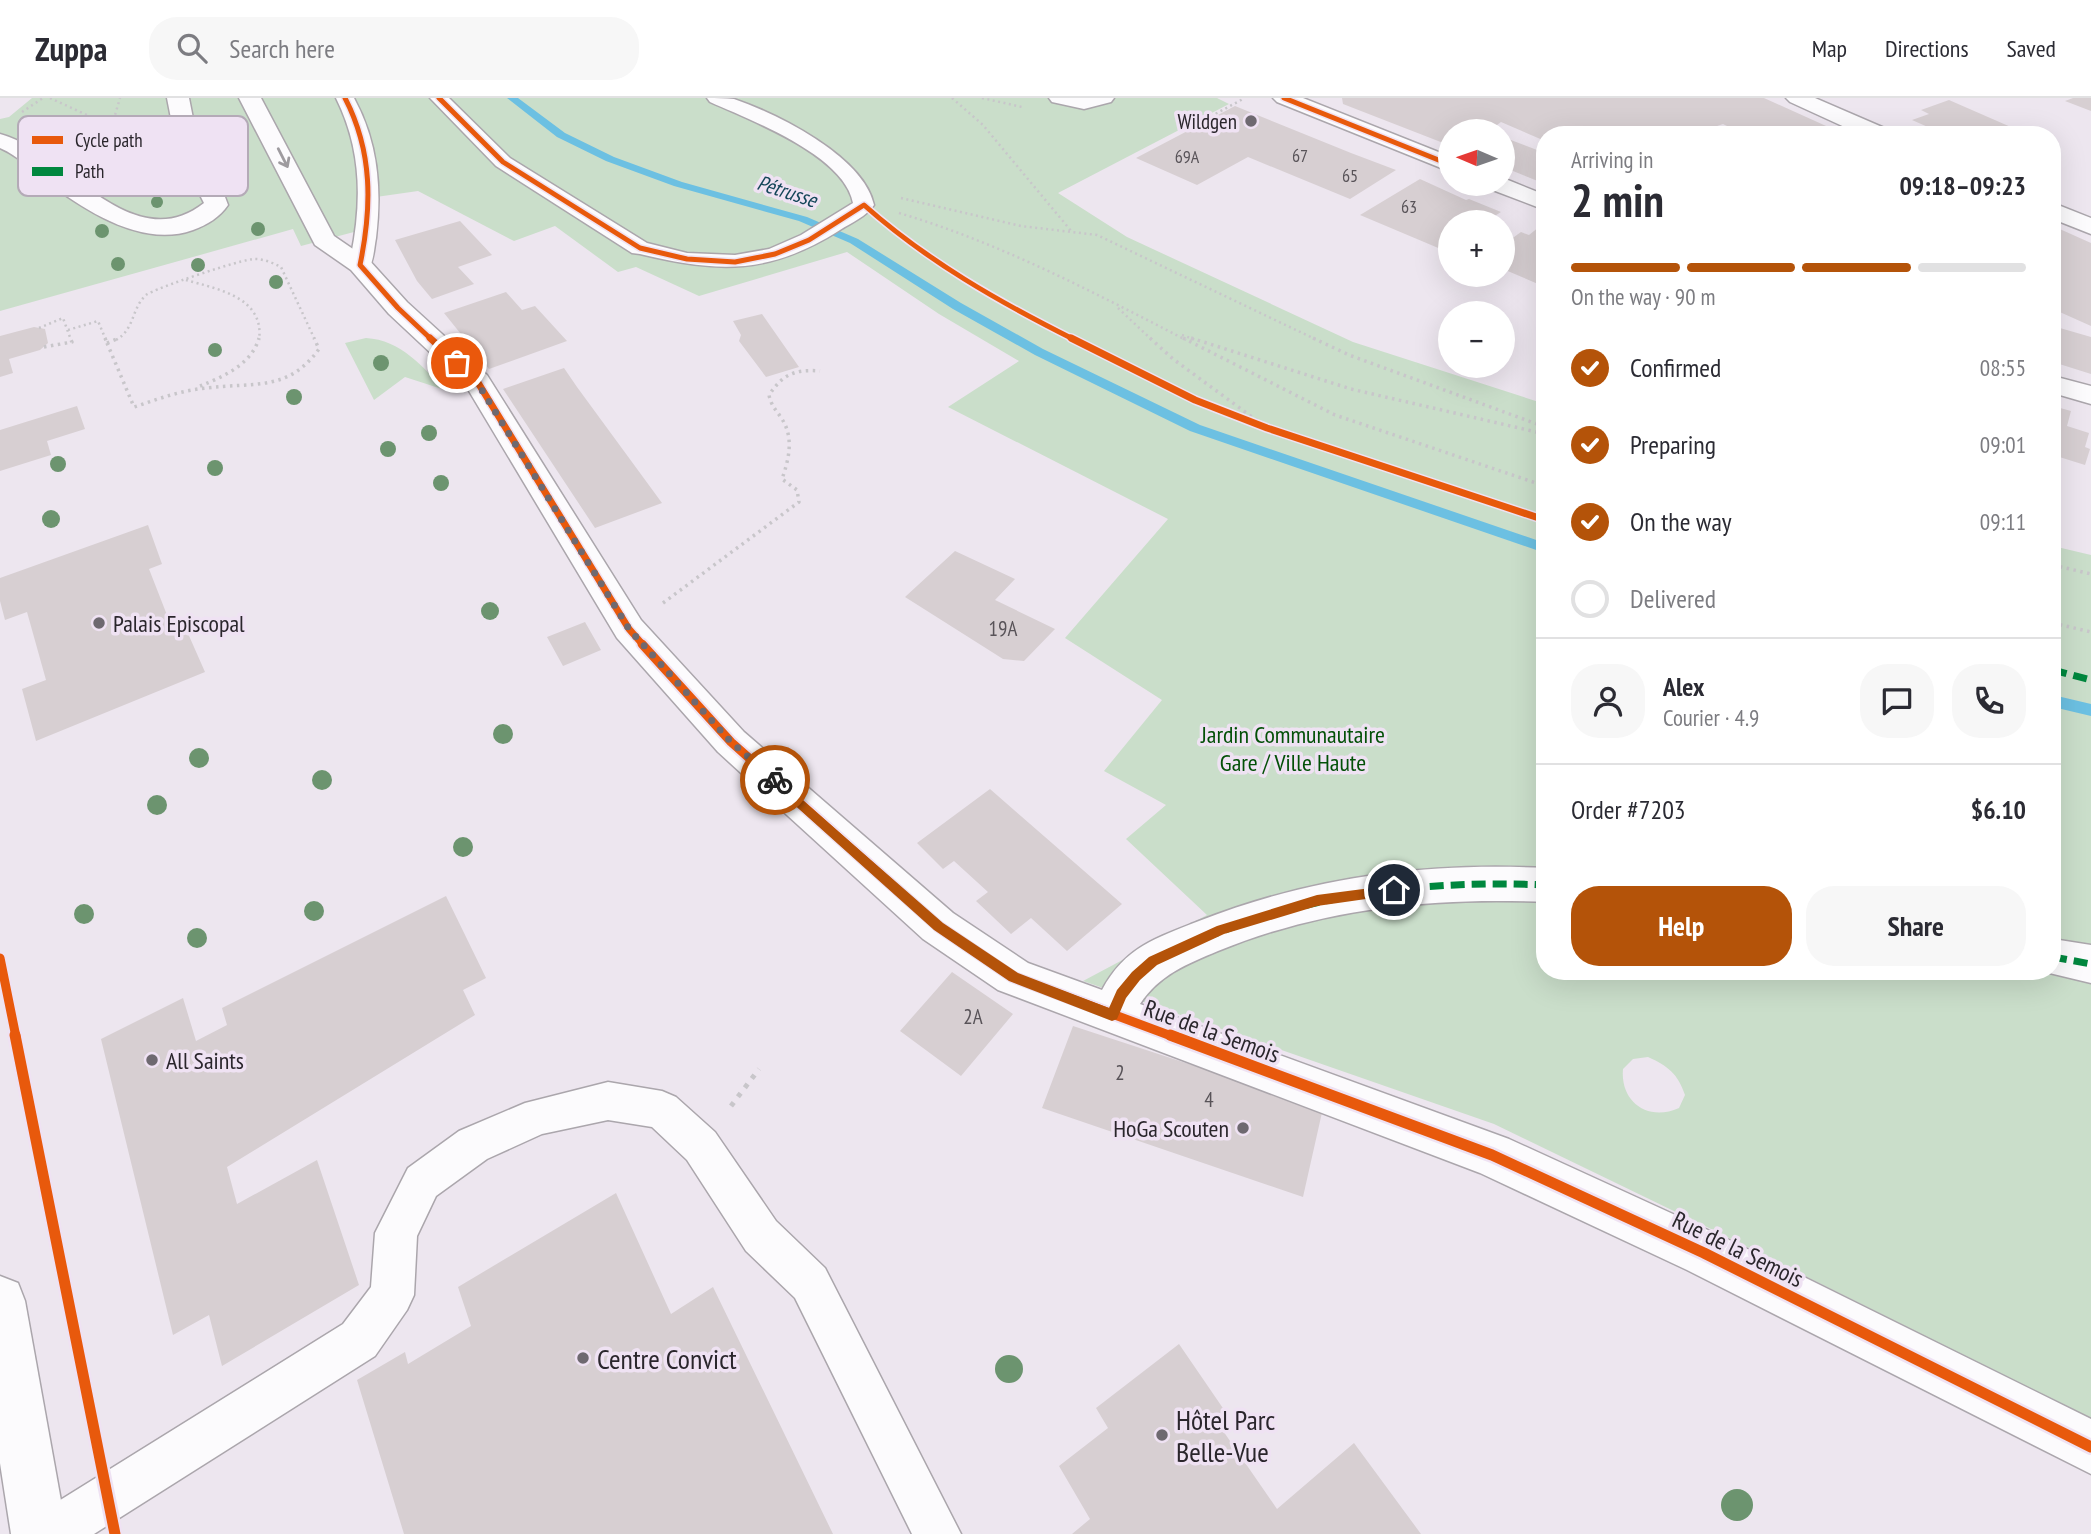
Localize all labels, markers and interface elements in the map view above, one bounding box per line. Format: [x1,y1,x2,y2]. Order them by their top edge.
search box [149,17,639,80]
text: Zuppa [35,27,107,70]
icon: search [173,29,211,67]
text: Search here [229,32,335,65]
text: Map [1812,33,1847,64]
text: Directions [1885,33,1969,64]
text: Saved [2007,33,2056,64]
place label: Wildgen [1177,108,1237,135]
marker: Wildgen [1243,113,1259,129]
legend [18,116,248,196]
north arrow [1438,119,1516,196]
map controls [1438,119,1515,378]
text: Cycle path [75,128,143,152]
house number: 67 [1292,144,1308,167]
house number: 69A [1175,145,1200,168]
text: Arriving in [1571,145,1653,174]
one-way arrow [276,147,290,168]
text: Path [75,159,104,183]
house number: 65 [1342,164,1358,187]
water label: Pétrusse [754,169,821,214]
text: 09:18–09:23 [1899,169,2026,202]
text: 2 min [1571,170,1664,230]
house number: 63 [1401,195,1417,218]
button: + [1438,210,1515,287]
text: On the way · 90 m [1571,282,1715,311]
button: − [1438,301,1515,378]
pin [427,333,487,393]
icon: bag [438,344,476,382]
icon: check [1571,349,1609,387]
text: Confirmed [1630,351,1721,384]
text: 08:55 [1980,353,2026,382]
icon: check [1571,426,1609,464]
text: Preparing [1630,428,1716,461]
text: 09:01 [1980,430,2026,459]
icon: check [1571,503,1609,541]
text: On the way [1630,505,1732,538]
text: 09:11 [1980,507,2026,536]
text: Delivered [1630,582,1716,615]
place label: Palais Episcopal [113,608,245,639]
marker: Palais Episcopal [91,615,107,631]
house number: 19A [989,615,1017,642]
button: person [1571,664,1645,738]
button: chat [1860,664,1934,738]
button: phone [1952,664,2026,738]
text: Alex [1663,670,1704,703]
text: Courier · 4.9 [1663,703,1759,732]
park label: Jardin Communautaire Gare / Ville Haute [1200,719,1385,778]
courier [740,745,810,815]
icon: bike [756,761,794,799]
text: Order #7203 [1571,793,1686,826]
text: $6.10 [1971,793,2026,826]
pin [1364,860,1424,920]
icon: home [1375,871,1413,909]
button: Help [1571,886,1792,966]
button: Share [1806,886,2026,966]
street label: Rue de la Semois [1140,992,1284,1070]
house number: 2A [963,1003,983,1030]
place label: All Saints [166,1045,244,1076]
marker: All Saints [144,1052,160,1068]
house number: 2 [1115,1059,1125,1086]
house number: 4 [1204,1086,1214,1113]
place label: HoGa Scouten [1113,1113,1229,1144]
marker: HoGa Scouten [1235,1120,1251,1136]
street label: Rue de la Semois [1667,1204,1809,1294]
place label: Centre Convict [597,1340,737,1377]
marker: Centre Convict [575,1350,591,1366]
place label: Hôtel Parc Belle-Vue [1176,1401,1275,1470]
marker: Hôtel Parc Belle-Vue [1154,1427,1170,1443]

